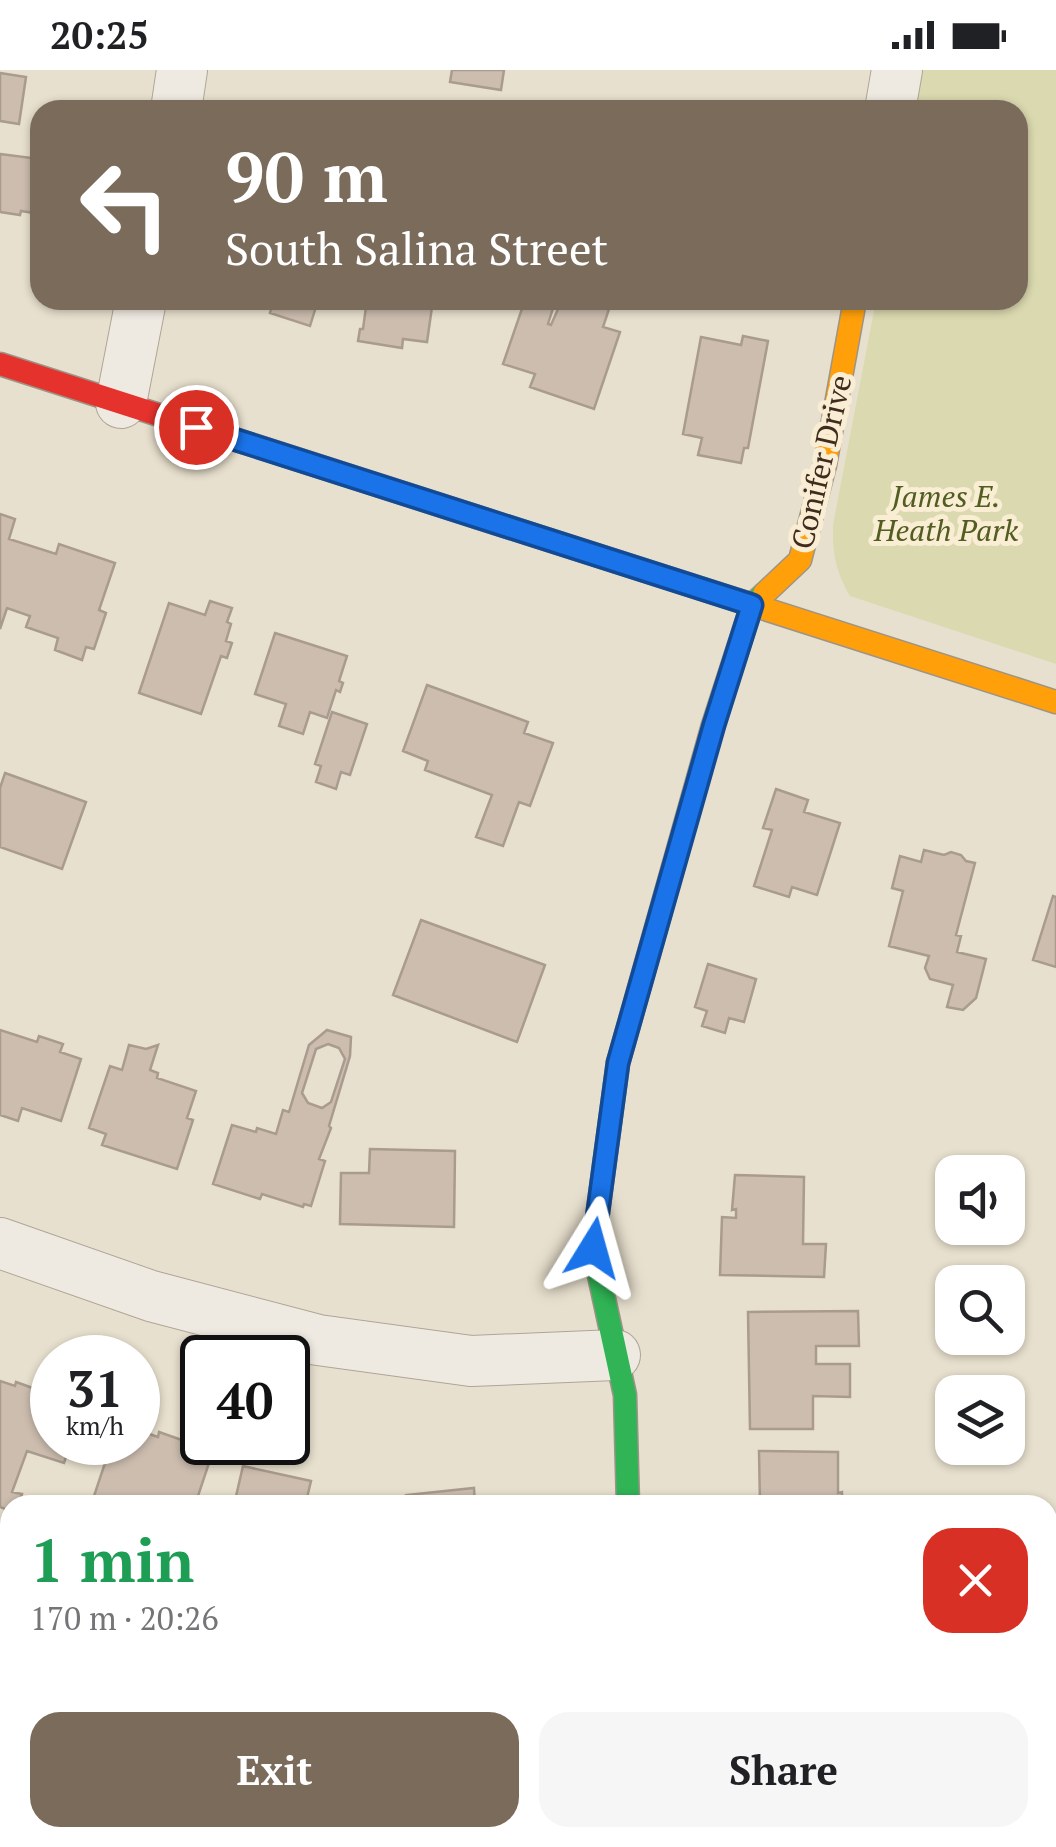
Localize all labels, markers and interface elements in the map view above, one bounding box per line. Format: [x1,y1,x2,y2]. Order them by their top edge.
text: 20:25 [50,10,149,60]
text: 90 m [225,129,388,222]
icon: left [60,140,190,270]
text: South Salina Street [225,218,608,278]
street label: Conifer Drive [782,371,860,553]
pin [154,385,239,470]
icon: arrive [169,400,224,455]
park label: James E. Heath Park [873,476,1019,550]
map controls [935,1155,1025,1465]
button: sound [935,1155,1025,1245]
position arrow [541,1196,645,1300]
button: search [935,1265,1025,1355]
speed limit sign: 40 [180,1335,310,1465]
text: 31 [67,1355,123,1421]
button: layers [935,1375,1025,1465]
text: km/h [66,1409,124,1442]
text: 1 min [30,1520,194,1599]
button: close [923,1528,1028,1633]
text: 170 m · 20:26 [30,1597,218,1639]
button: Exit [30,1712,519,1827]
button: Share [539,1712,1028,1827]

